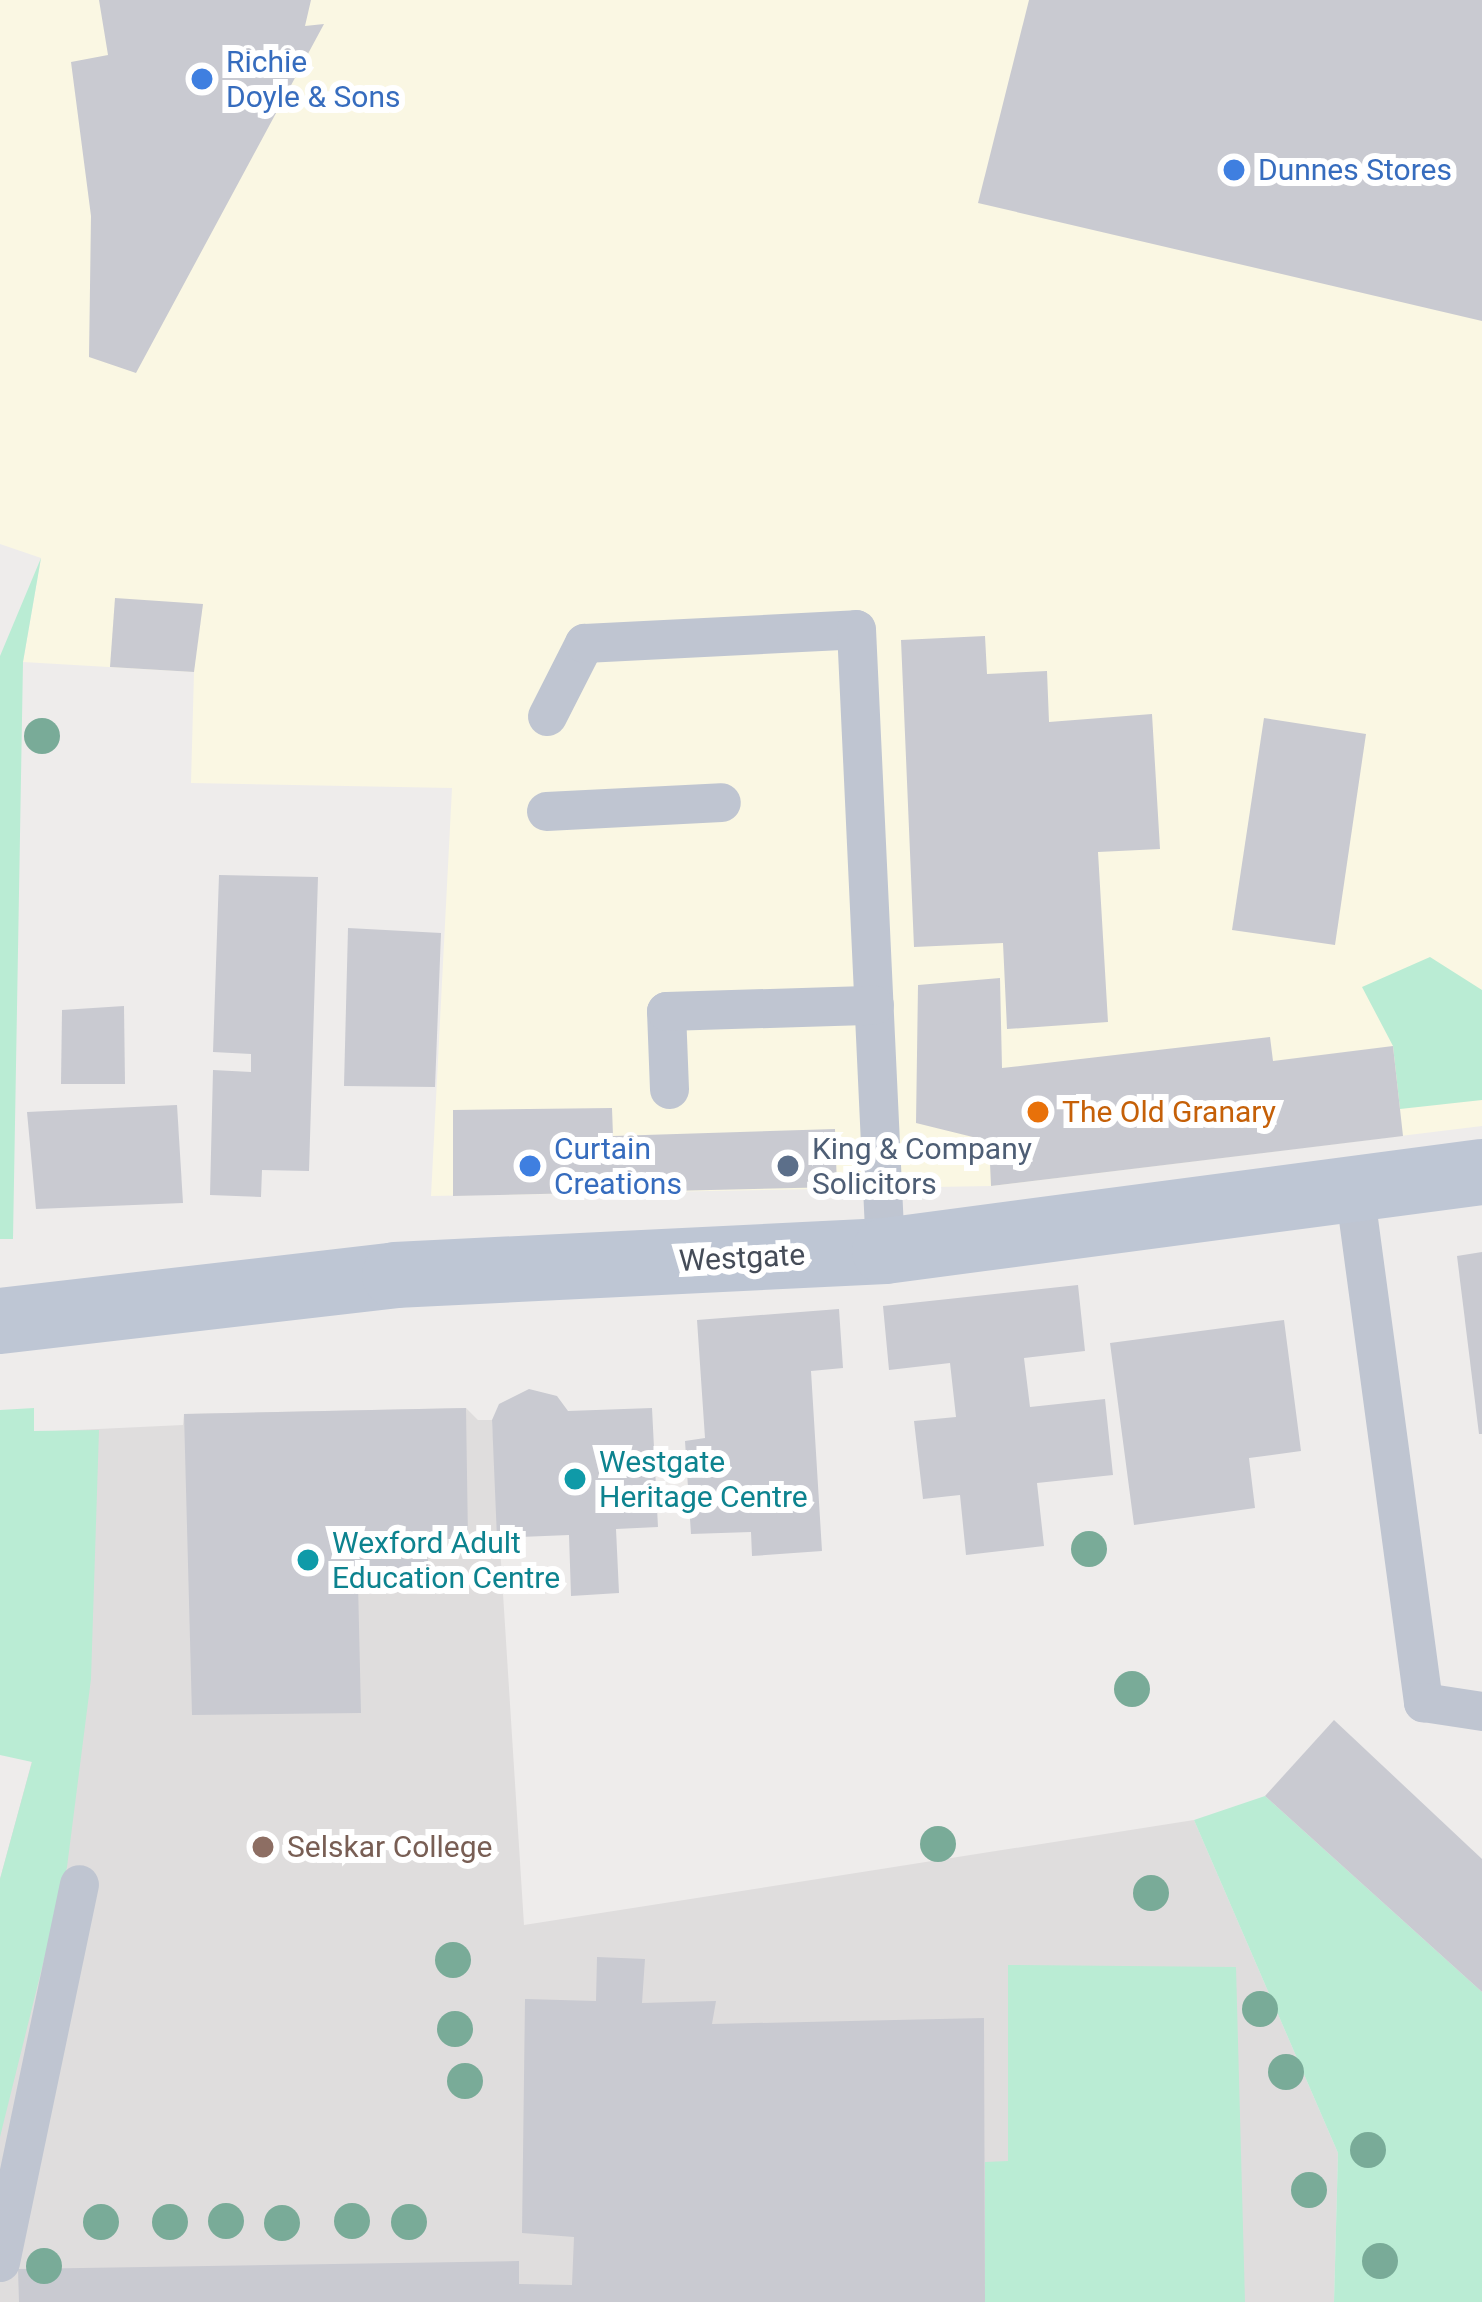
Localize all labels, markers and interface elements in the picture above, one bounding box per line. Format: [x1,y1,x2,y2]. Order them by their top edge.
place label: Richie Doyle & Sons [226,44,400,115]
marker: Richie Doyle & Sons [189,66,215,92]
place label: Dunnes Stores [1258,152,1452,188]
marker: Dunnes Stores [1221,157,1247,183]
place label: The Old Granary [1062,1094,1276,1130]
marker: The Old Granary [1025,1099,1051,1125]
place label: Curtain Creations [554,1131,682,1202]
place label: King & Company Solicitors [812,1131,1032,1202]
marker: Curtain Creations [517,1153,543,1179]
marker: King & Company Solicitors [775,1153,801,1179]
street label: Westgate [678,1237,806,1279]
place label: Westgate Heritage Centre [599,1444,808,1514]
marker: Westgate Heritage Centre [562,1466,588,1492]
place label: Wexford Adult Education Centre [332,1525,560,1596]
marker: Wexford Adult Education Centre [295,1547,321,1573]
place label: Selskar College [287,1829,493,1865]
marker: Selskar College [250,1834,276,1860]

